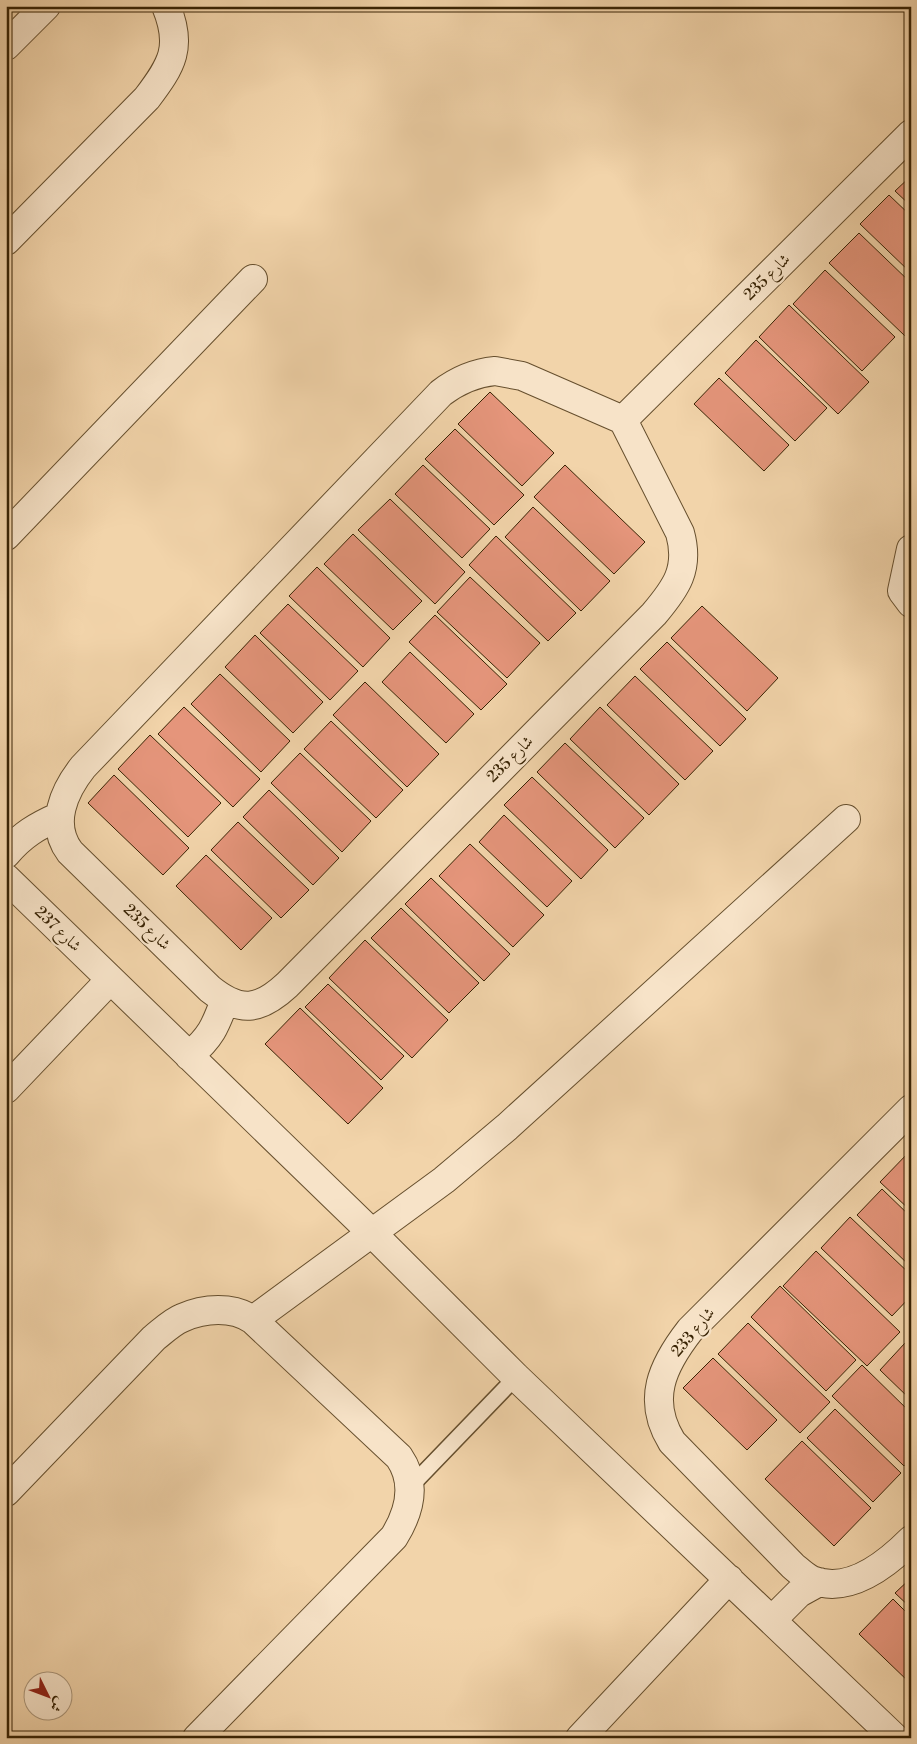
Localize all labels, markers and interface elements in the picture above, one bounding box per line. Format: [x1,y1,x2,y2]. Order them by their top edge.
street label: شارع 235 [739,249,797,307]
street label: شارع 235 [482,731,540,789]
street label: شارع 235 [117,900,175,956]
street label: شارع 237 [29,902,85,958]
street label: شارع 233 [667,1303,722,1363]
north arrow [22,1672,72,1722]
text: ش [46,1693,68,1715]

